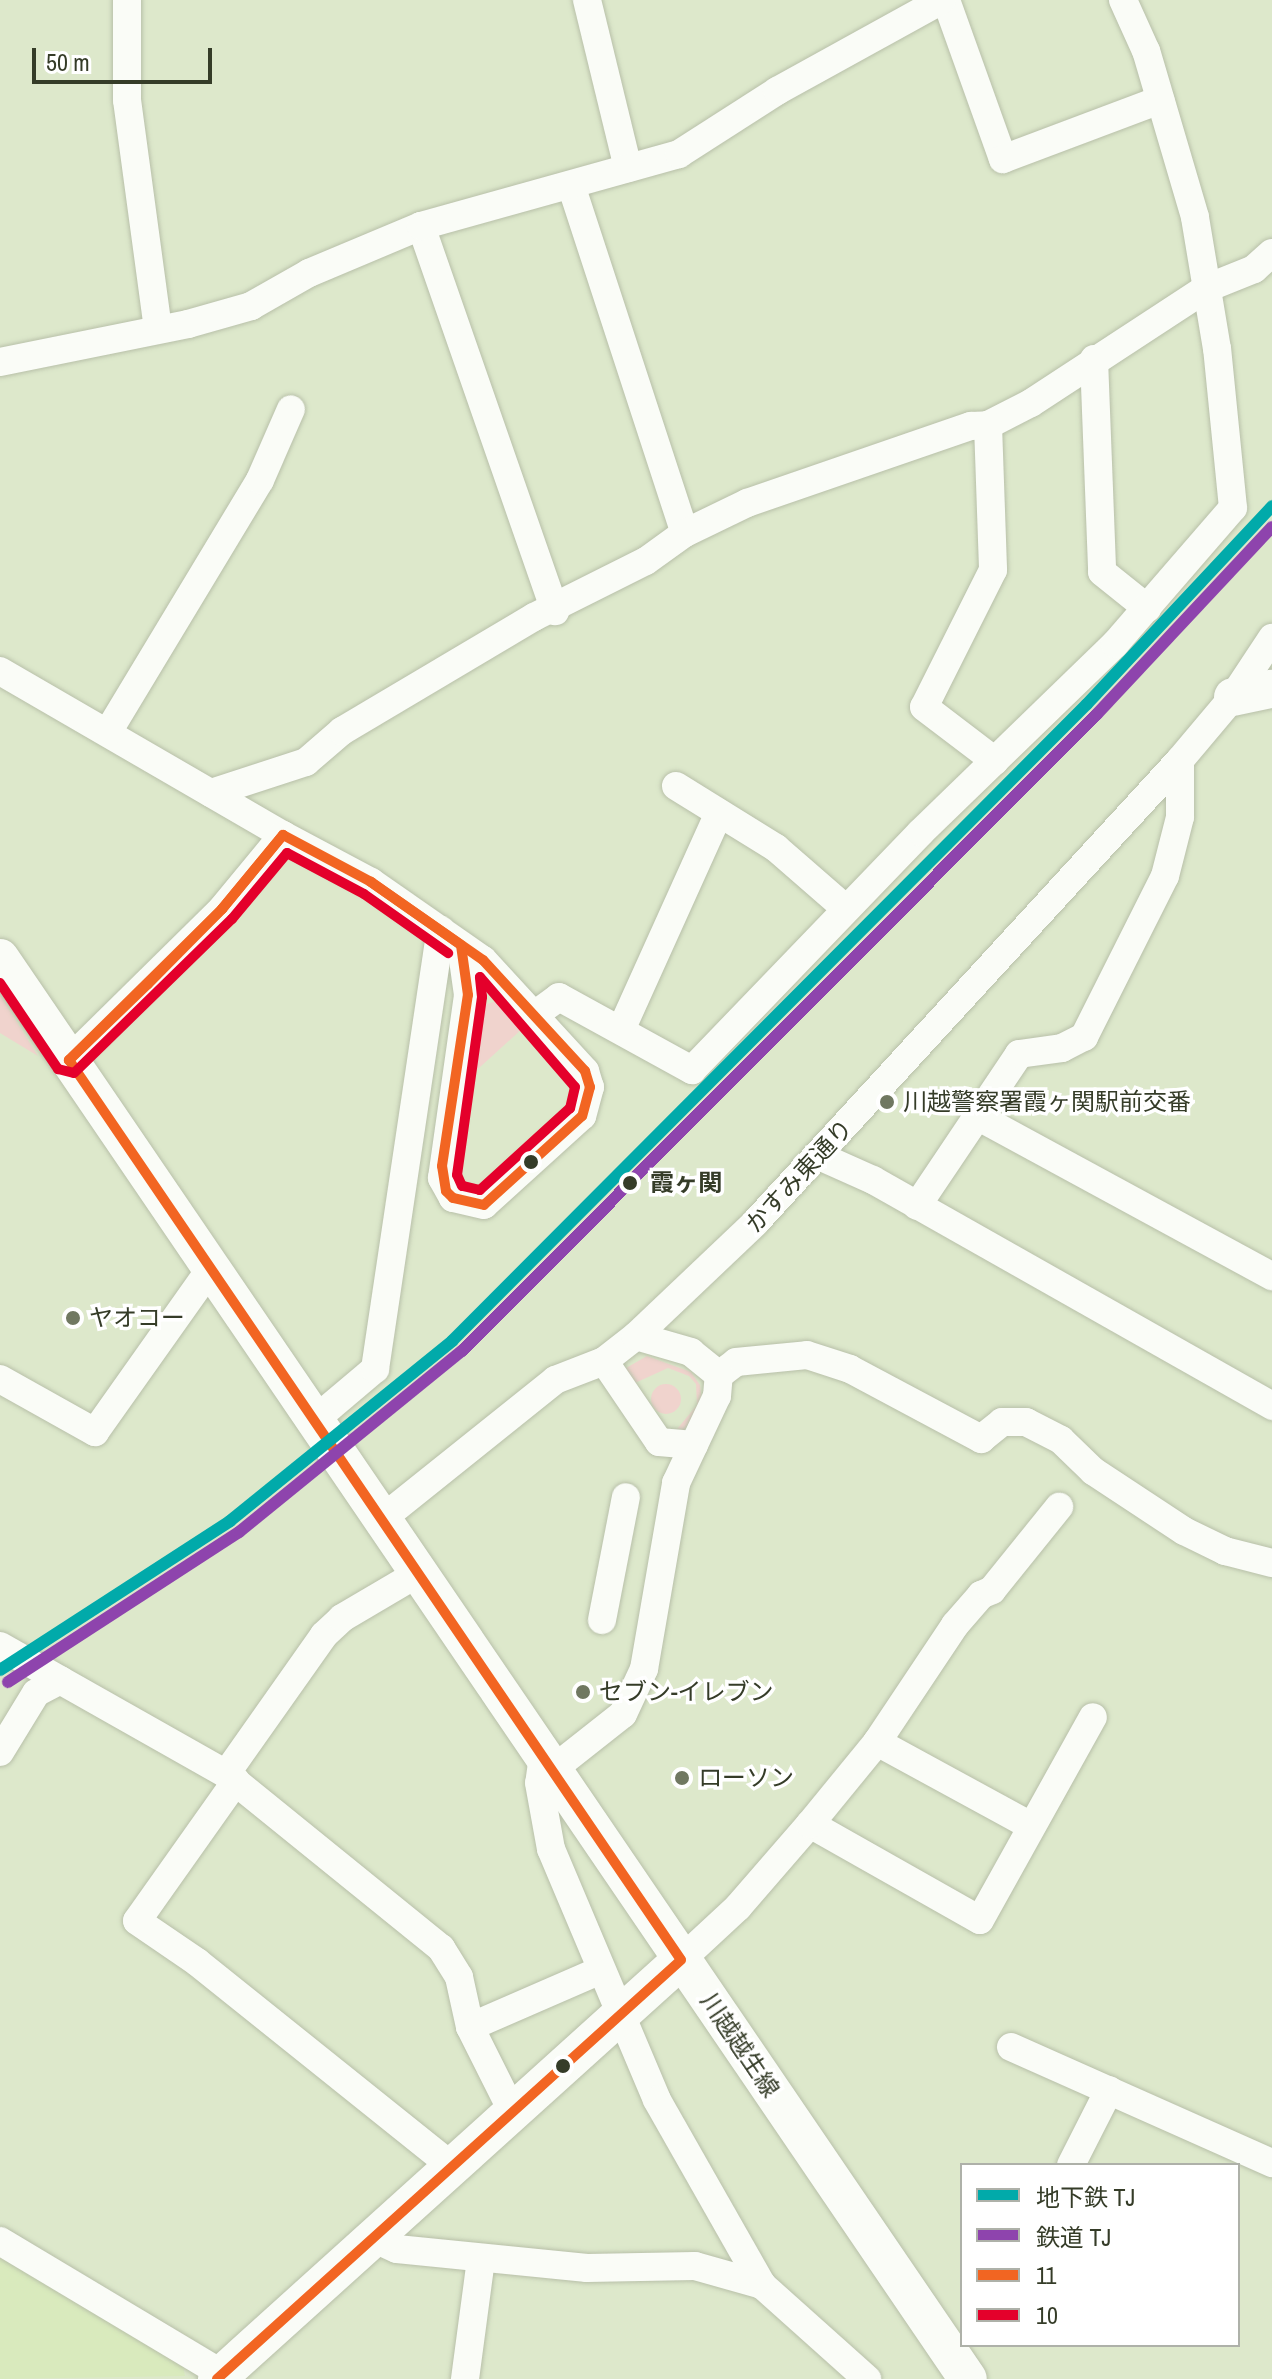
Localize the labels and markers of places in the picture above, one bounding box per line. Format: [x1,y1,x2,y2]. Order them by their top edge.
place label: 川越警察署霞ヶ関駅前交番 [903,1088,1191,1116]
marker: 川越警察署霞ヶ関駅前交番 [878,1093,896,1111]
unlabelled marker [523,1154,539,1170]
place label: 霞ヶ関 [650,1169,722,1197]
marker: 霞ヶ関 [617,1170,643,1196]
place label: ヤオコー [89,1304,185,1332]
marker: ヤオコー [64,1309,82,1327]
place label: セブン-イレブン [599,1678,774,1706]
marker: セブン-イレブン [574,1683,592,1701]
place label: ローソン [698,1764,794,1792]
marker: ローソン [673,1769,691,1787]
unlabelled marker [555,2058,571,2074]

